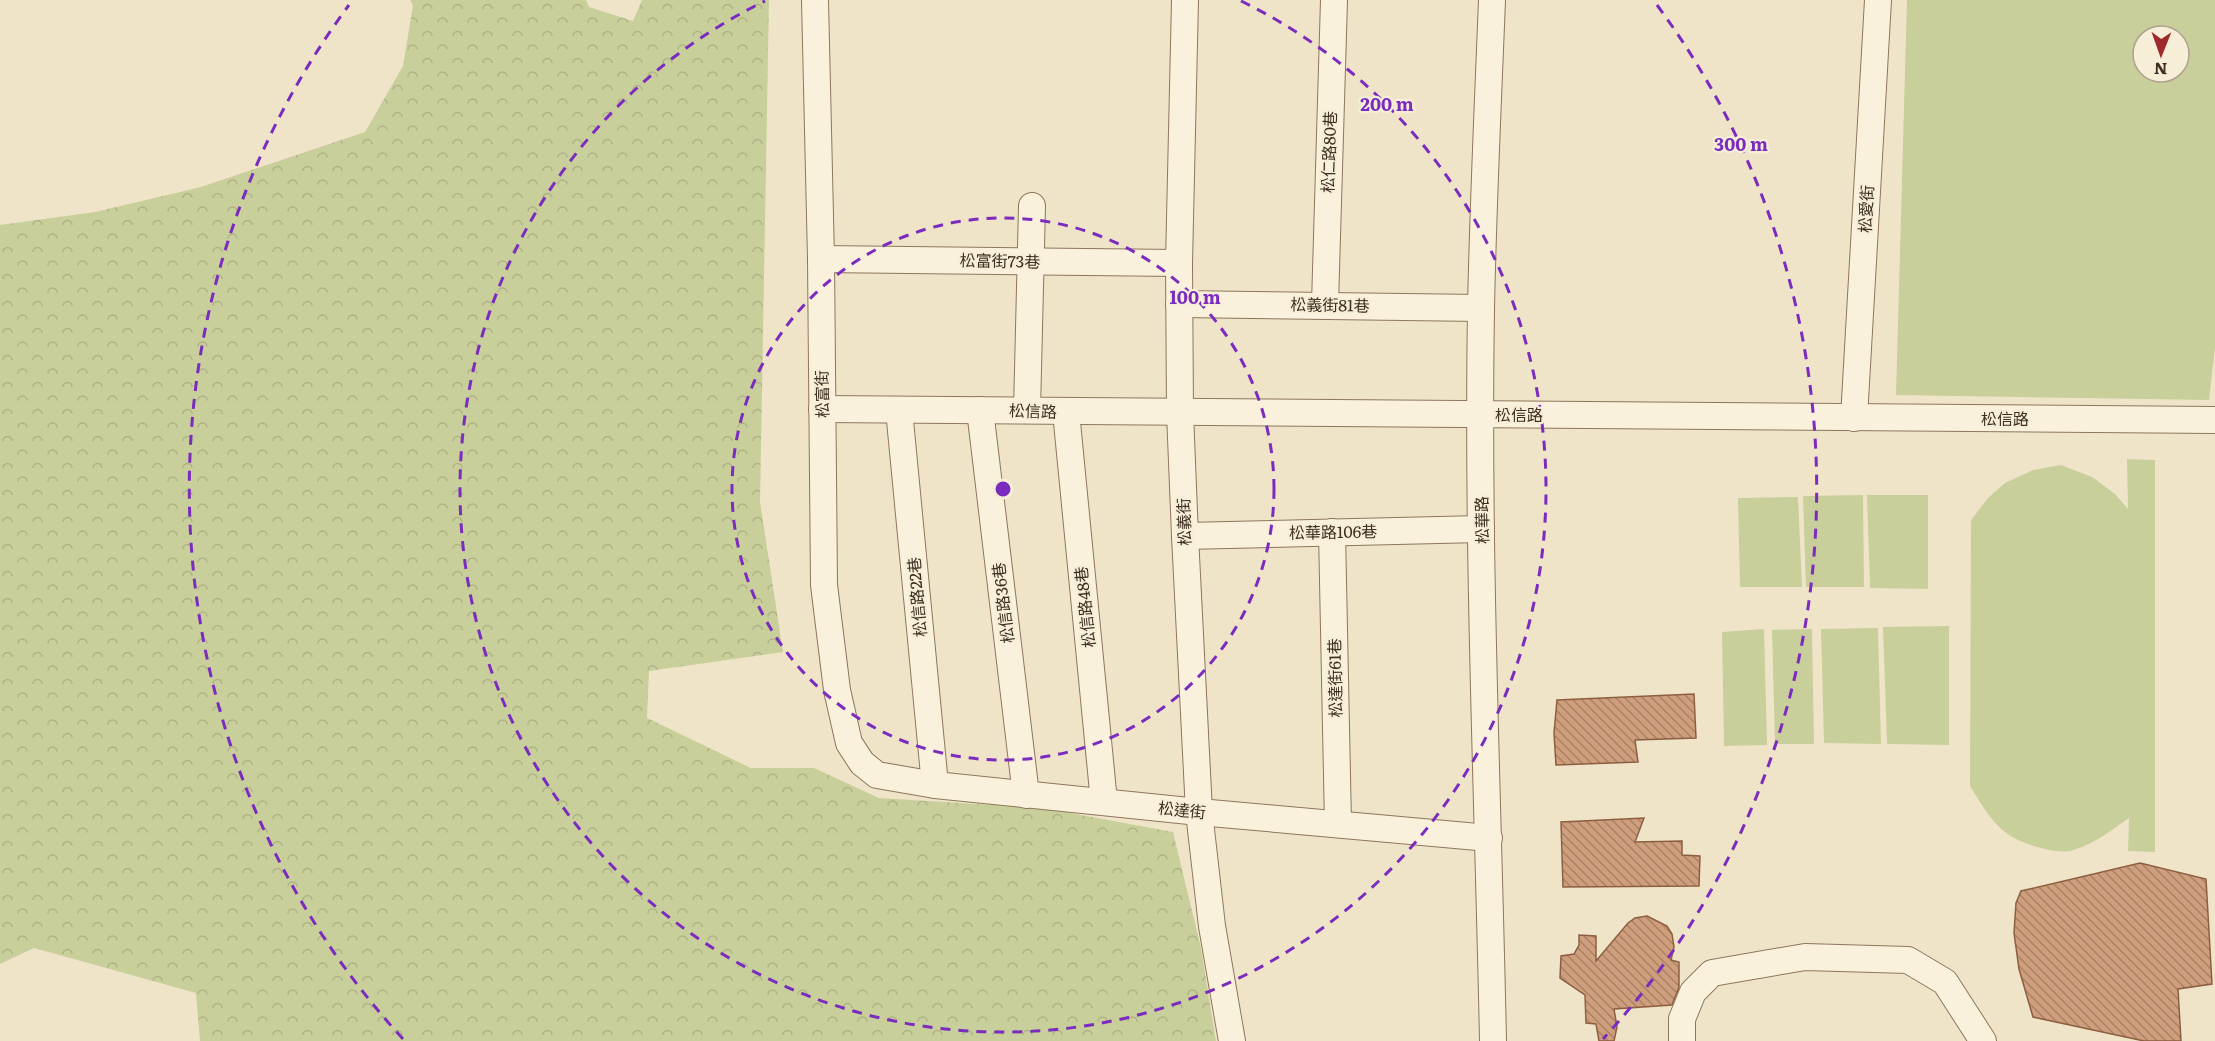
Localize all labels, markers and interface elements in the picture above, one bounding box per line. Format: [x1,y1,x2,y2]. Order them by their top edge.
north arrow [2131,24,2191,84]
text: N [2154,58,2168,82]
text: 200 m [1360,90,1414,117]
street label: 松仁路80巷 [1315,111,1341,193]
text: 300 m [1714,130,1768,157]
street label: 松愛街 [1852,184,1878,234]
street label: 松富街73巷 [960,247,1041,273]
text: 100 m [1169,283,1221,310]
street label: 松義街81巷 [1290,291,1370,317]
street label: 松富街 [809,370,833,418]
street label: 松信路 [1009,397,1057,423]
street label: 松信路 [1495,402,1543,426]
street label: 松信路 [1981,406,2029,430]
centre of rings [993,479,1013,499]
street label: 松華路 [1469,496,1493,544]
street label: 松義街 [1170,498,1196,546]
street label: 松華路106巷 [1289,518,1377,544]
street label: 松信路22巷 [901,556,931,638]
street label: 松信路36巷 [985,561,1019,645]
street label: 松信路48巷 [1068,565,1100,649]
street label: 松達街61巷 [1321,638,1347,718]
street label: 松達街 [1157,795,1207,823]

